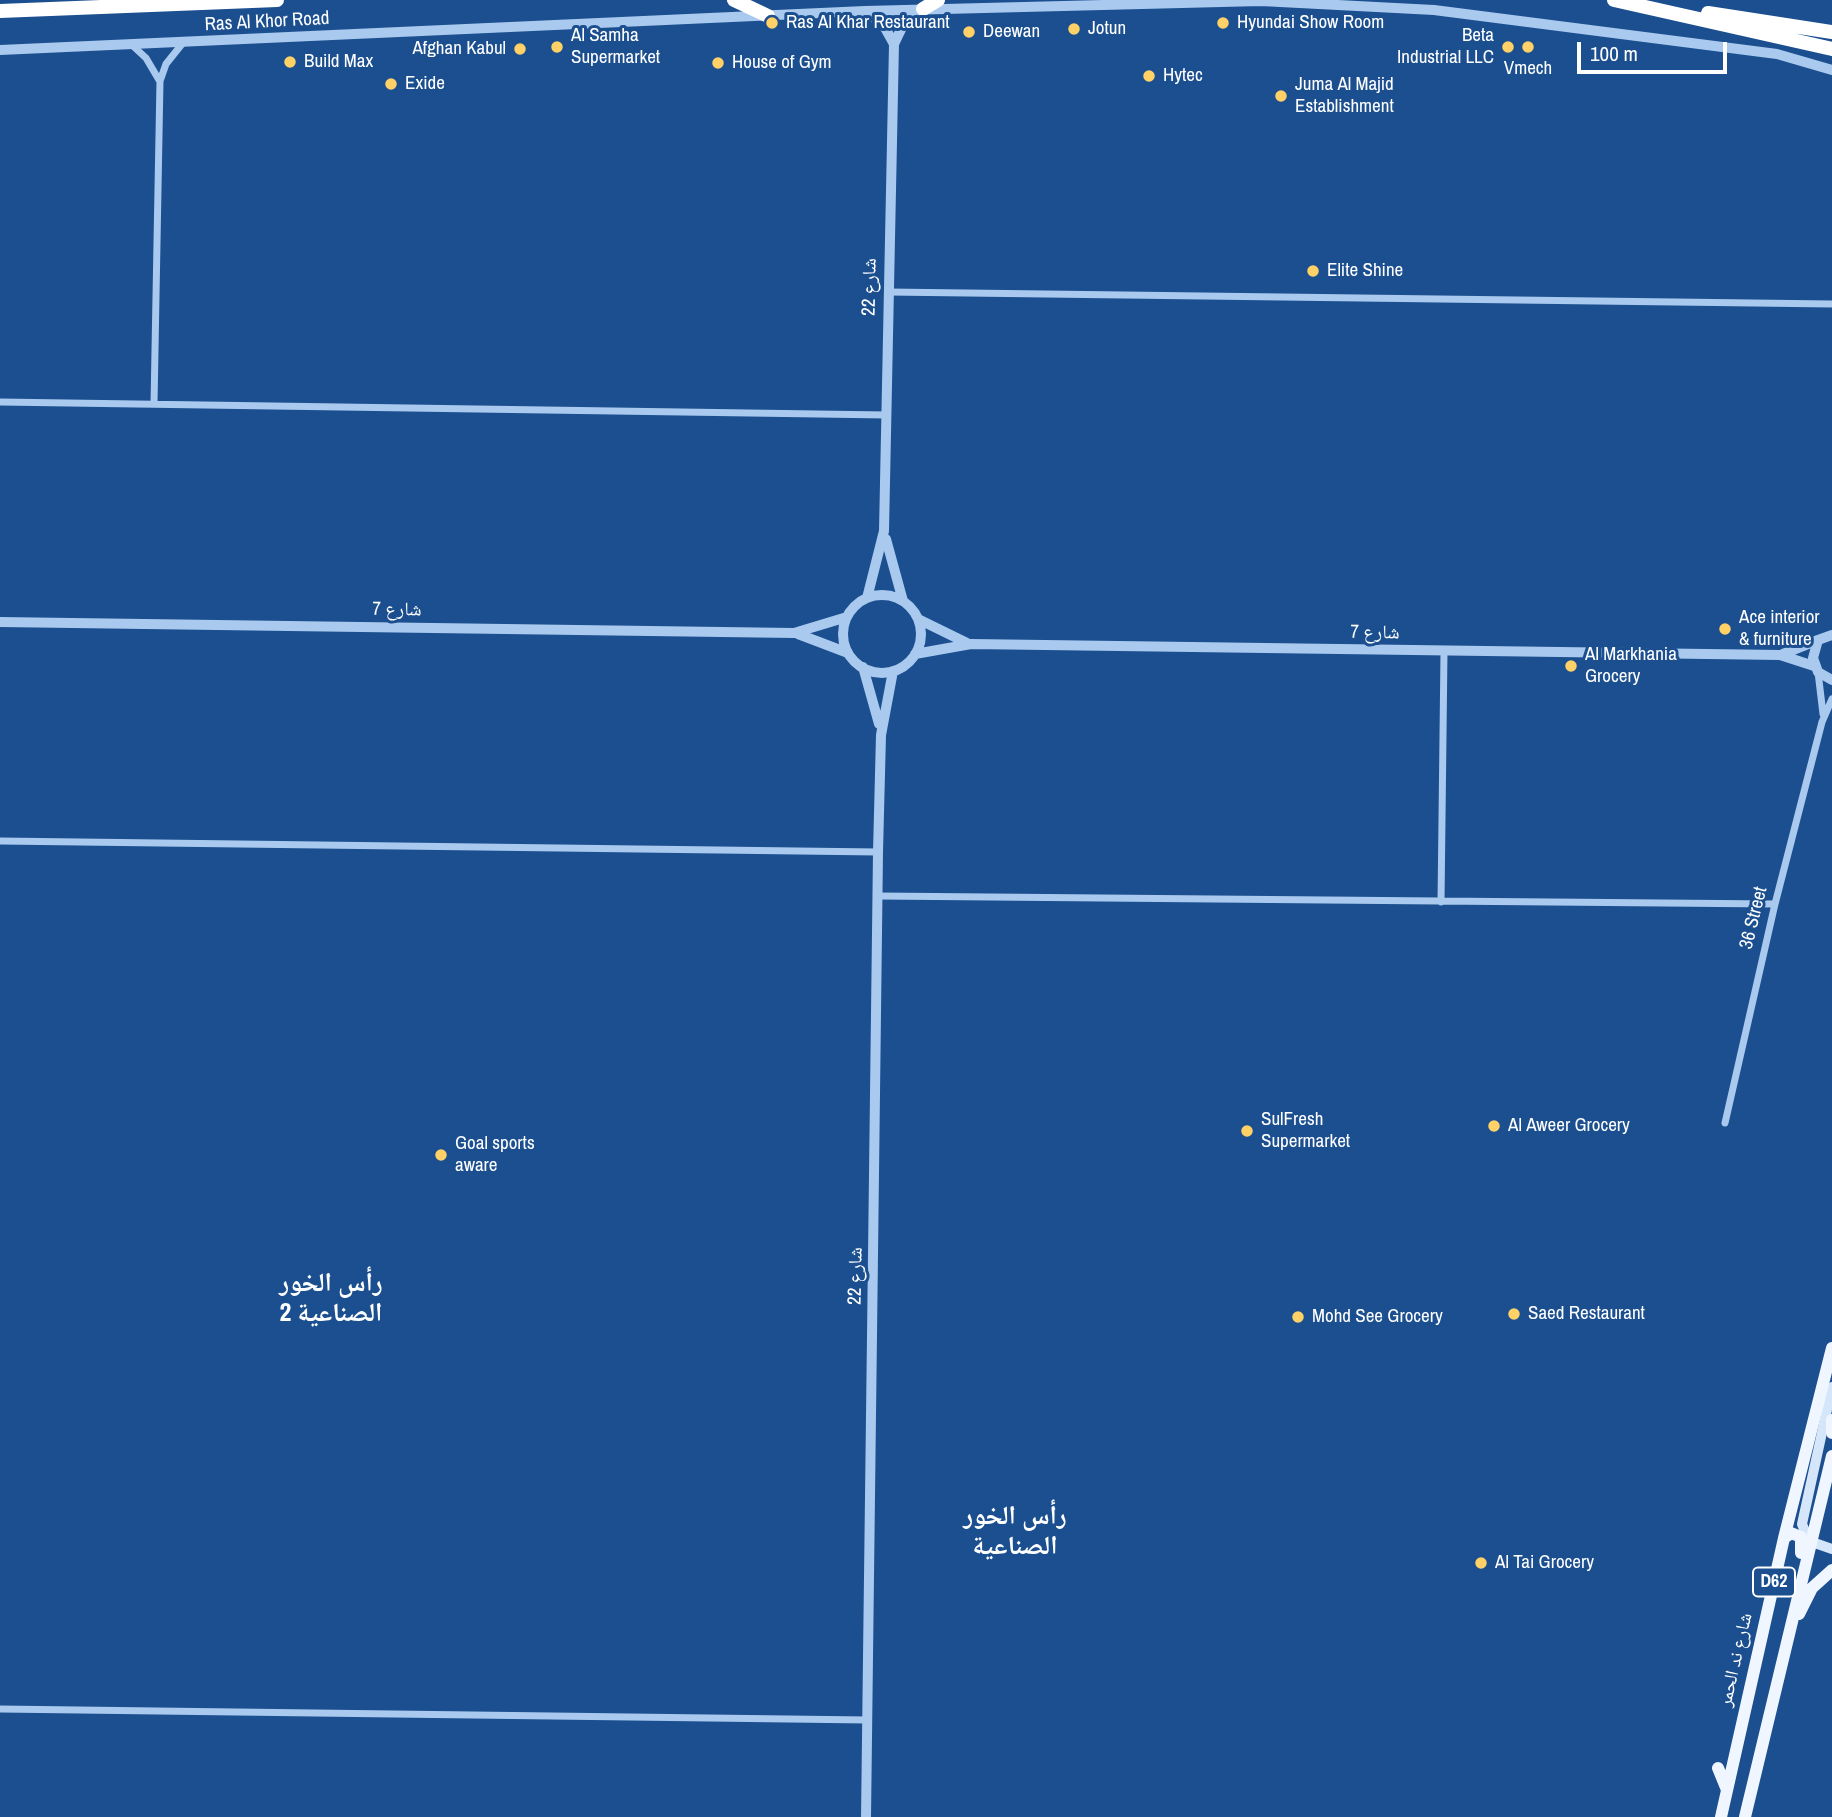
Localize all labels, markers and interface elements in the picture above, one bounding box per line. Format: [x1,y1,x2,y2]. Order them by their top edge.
street label: Ras Al Khor Road [204,7,330,37]
place label: Ras Al Khar Restaurant [786,12,950,34]
place label: Hyundai Show Room [1237,12,1384,34]
marker: Ras Al Khar Restaurant [764,15,780,31]
marker: Hyundai Show Room [1215,15,1231,31]
place label: Jotun [1088,18,1126,40]
place label: Deewan [983,21,1040,43]
marker: Jotun [1066,21,1082,37]
marker: Deewan [961,24,977,40]
place label: Al Samha Supermarket [571,25,660,69]
place label: Beta Industrial LLC [1397,25,1494,69]
scale bar [1580,28,1730,72]
place label: Afghan Kabul [412,38,506,60]
marker: Al Samha Supermarket [549,39,565,55]
marker: Beta Industrial LLC [1500,39,1516,55]
marker: Vmech [1520,39,1536,55]
text: 100 m [1590,39,1638,68]
marker: Afghan Kabul [512,41,528,57]
place label: Build Max [304,51,373,73]
place label: House of Gym [732,52,832,74]
marker: Build Max [282,54,298,70]
marker: House of Gym [710,55,726,71]
place label: Vmech [1504,58,1552,80]
place label: Hytec [1163,65,1203,87]
marker: Hytec [1141,68,1157,84]
place label: Exide [405,73,445,95]
place label: Juma Al Majid Establishment [1295,74,1394,118]
marker: Exide [383,76,399,92]
marker: Juma Al Majid Establishment [1273,88,1289,104]
street label: شارع 22 [858,258,882,316]
place label: Elite Shine [1327,260,1403,282]
marker: Elite Shine [1305,263,1321,279]
street label: شارع 7 [372,598,422,622]
place label: Ace interior & furniture [1739,607,1820,651]
street label: شارع 7 [1350,621,1400,645]
marker: Ace interior & furniture [1717,621,1733,637]
place label: Al Markhania Grocery [1585,644,1677,688]
marker: Al Markhania Grocery [1563,658,1579,674]
street label: 36 Street [1735,885,1773,951]
place label: SulFresh Supermarket [1261,1109,1350,1153]
place label: Al Aweer Grocery [1508,1115,1630,1137]
marker: Al Aweer Grocery [1486,1118,1502,1134]
marker: SulFresh Supermarket [1239,1123,1255,1139]
place label: Goal sports aware [455,1133,535,1177]
marker: Goal sports aware [433,1147,449,1163]
street label: شارع 22 [844,1247,868,1305]
district label: رأس الخور الصناعية 2 [279,1268,383,1330]
place label: Saed Restaurant [1528,1303,1645,1325]
place label: Mohd See Grocery [1312,1306,1443,1328]
marker: Saed Restaurant [1506,1306,1522,1322]
marker: Mohd See Grocery [1290,1309,1306,1325]
district label: رأس الخور الصناعية [963,1501,1067,1562]
place label: Al Tai Grocery [1495,1552,1594,1574]
marker: Al Tai Grocery [1473,1555,1489,1571]
road number: D62 [1753,1568,1795,1596]
street label: شارع ند الحمر [1714,1611,1758,1709]

